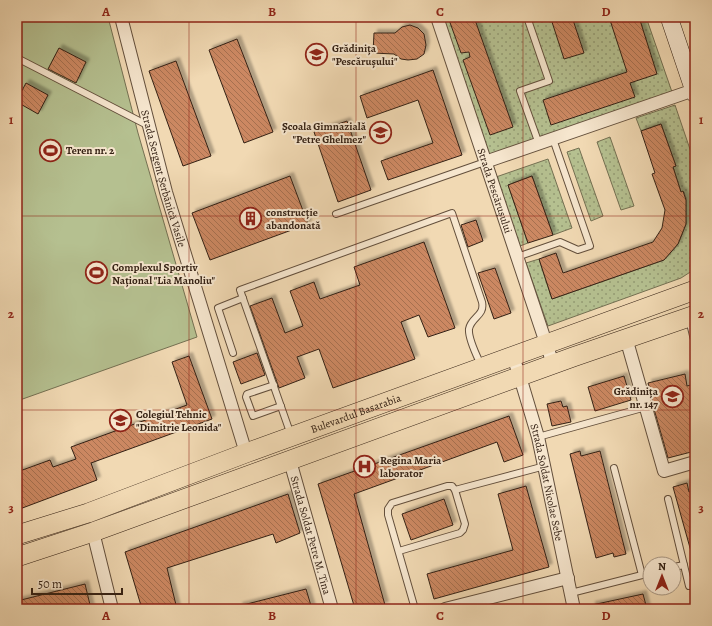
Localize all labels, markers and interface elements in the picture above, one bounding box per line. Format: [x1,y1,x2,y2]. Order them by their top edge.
text: A [101,3,111,20]
text: B [268,3,276,20]
text: C [436,3,444,20]
text: D [601,3,611,20]
school or university icon: Grădinița "Pescărușului" [303,41,329,67]
place label: Grădinița "Pescărușului" [332,41,398,69]
street label: Strada Sergent Șerbănică Vasile [138,108,190,249]
text: 1 [9,111,14,128]
text: 1 [699,111,704,128]
place label: Școala Gimnazială "Petre Ghelmez" [282,119,367,147]
school or university icon: Școala Gimnazială "Petre Ghelmez" [368,119,394,145]
sports icon: Teren nr. 2 [38,137,64,163]
place label: Teren nr. 2 [66,143,115,158]
street label: Strada Pescărușului [474,146,516,235]
building icon: construcție abandonată [237,205,263,231]
place label: construcție abandonată [266,205,321,233]
sports icon: Complexul Sportiv Național "Lia Manoliu" [84,260,110,286]
place label: Complexul Sportiv Național "Lia Manoliu" [112,260,216,288]
text: 2 [8,305,15,322]
text: 2 [698,305,705,322]
place label: Grădinița nr. 147 [614,384,659,412]
school or university icon: Grădinița nr. 147 [660,384,686,410]
street label: Bulevardul Basarabia [308,390,404,436]
school or university icon: Colegiul Tehnic "Dimitrie Leonida" [108,407,134,433]
place label: Colegiul Tehnic "Dimitrie Leonida" [136,407,222,435]
street label: Strada Soldat Nicolae Sebe [527,422,567,542]
hospital icon: Regina Maria laborator [351,453,377,479]
place label: Regina Maria laborator [380,453,442,481]
street label: Strada Soldat Petre M. Tina [287,474,335,597]
text: 3 [8,499,14,516]
text: 3 [698,499,704,516]
north arrow [642,556,682,596]
text: N [658,559,666,574]
scale bar [32,570,122,596]
text: 50 m [38,576,62,592]
text: A [101,607,111,624]
text: B [268,607,276,624]
text: C [436,607,444,624]
text: D [601,607,611,624]

